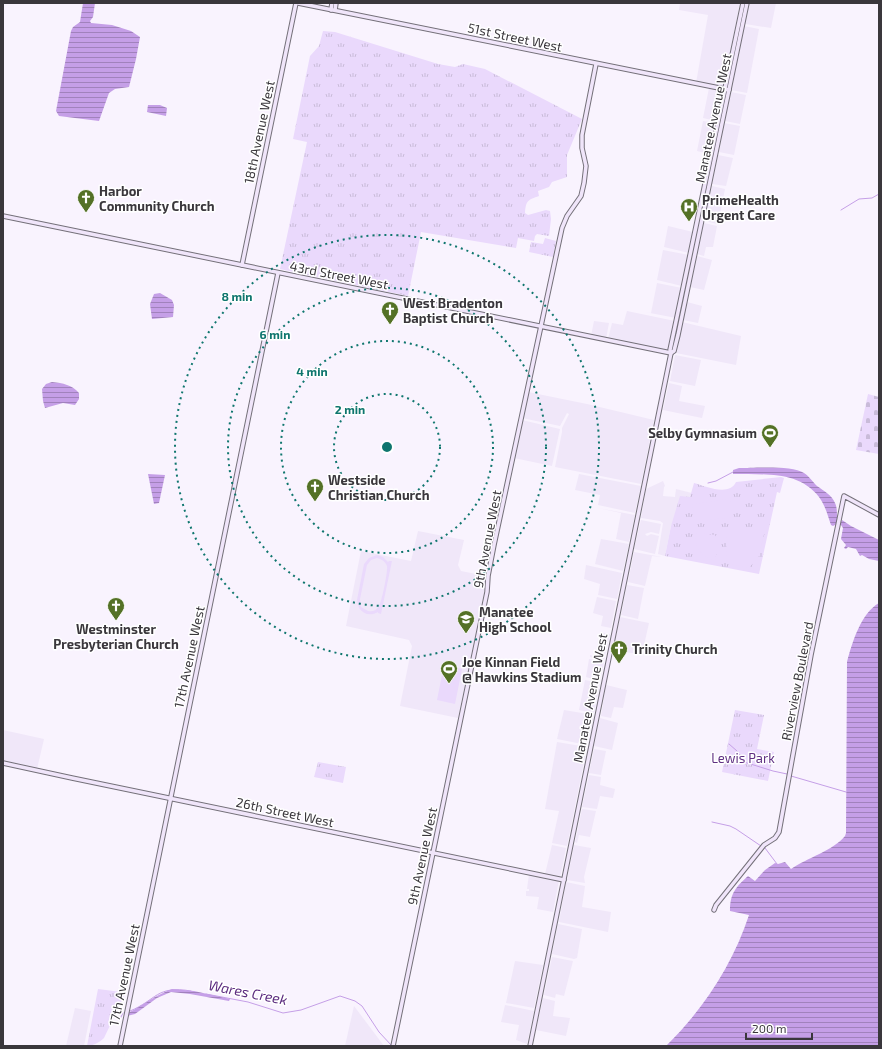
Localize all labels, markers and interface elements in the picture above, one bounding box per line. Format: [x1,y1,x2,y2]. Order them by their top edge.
street label: 51st Street West [466,19,564,55]
street label: Manatee Avenue West [691,52,735,184]
street label: 18th Avenue West [240,79,278,185]
place label: Harbor Community Church [99,183,215,214]
church icon: Harbor Community Church [76,188,96,213]
place label: PrimeHealth Urgent Care [702,192,779,223]
hospital icon: PrimeHealth Urgent Care [679,197,699,222]
street label: 43rd Street West [288,258,390,292]
text: 8 min [221,289,253,303]
place label: West Bradenton Baptist Church [403,295,503,326]
church icon: West Bradenton Baptist Church [380,300,400,325]
text: 6 min [260,327,290,341]
text: 4 min [296,364,328,378]
text: 2 min [335,402,365,416]
sports icon: Selby Gymnasium [760,423,780,448]
place label: Selby Gymnasium [648,425,757,441]
centre of rings [380,440,394,454]
place label: Westside Christian Church [328,472,430,503]
church icon: Westside Christian Church [305,477,325,502]
street label: 9th Avenue West [470,489,504,589]
church icon: Westminster Presbyterian Church [106,596,126,621]
place label: Manatee High School [479,604,552,635]
street label: 17th Avenue West [170,605,208,709]
school or university icon: Manatee High School [456,609,476,634]
street label: Riverview Boulevard [778,620,816,742]
place label: Westminster Presbyterian Church [53,621,179,652]
street label: Manatee Avenue West [570,632,610,764]
church icon: Trinity Church [609,639,629,664]
place label: Trinity Church [632,641,718,657]
place label: Joe Kinnan Field @ Hawkins Stadium [462,654,581,685]
sports icon: Joe Kinnan Field @ Hawkins Stadium [439,659,459,684]
park label: Lewis Park [711,750,775,766]
street label: 26th Street West [235,794,335,830]
street label: 9th Avenue West [404,806,440,906]
street label: 17th Avenue West [105,923,143,1027]
water label: Wares Creek [207,976,289,1008]
scale bar [746,1015,812,1041]
text: 200 m [752,1021,786,1035]

